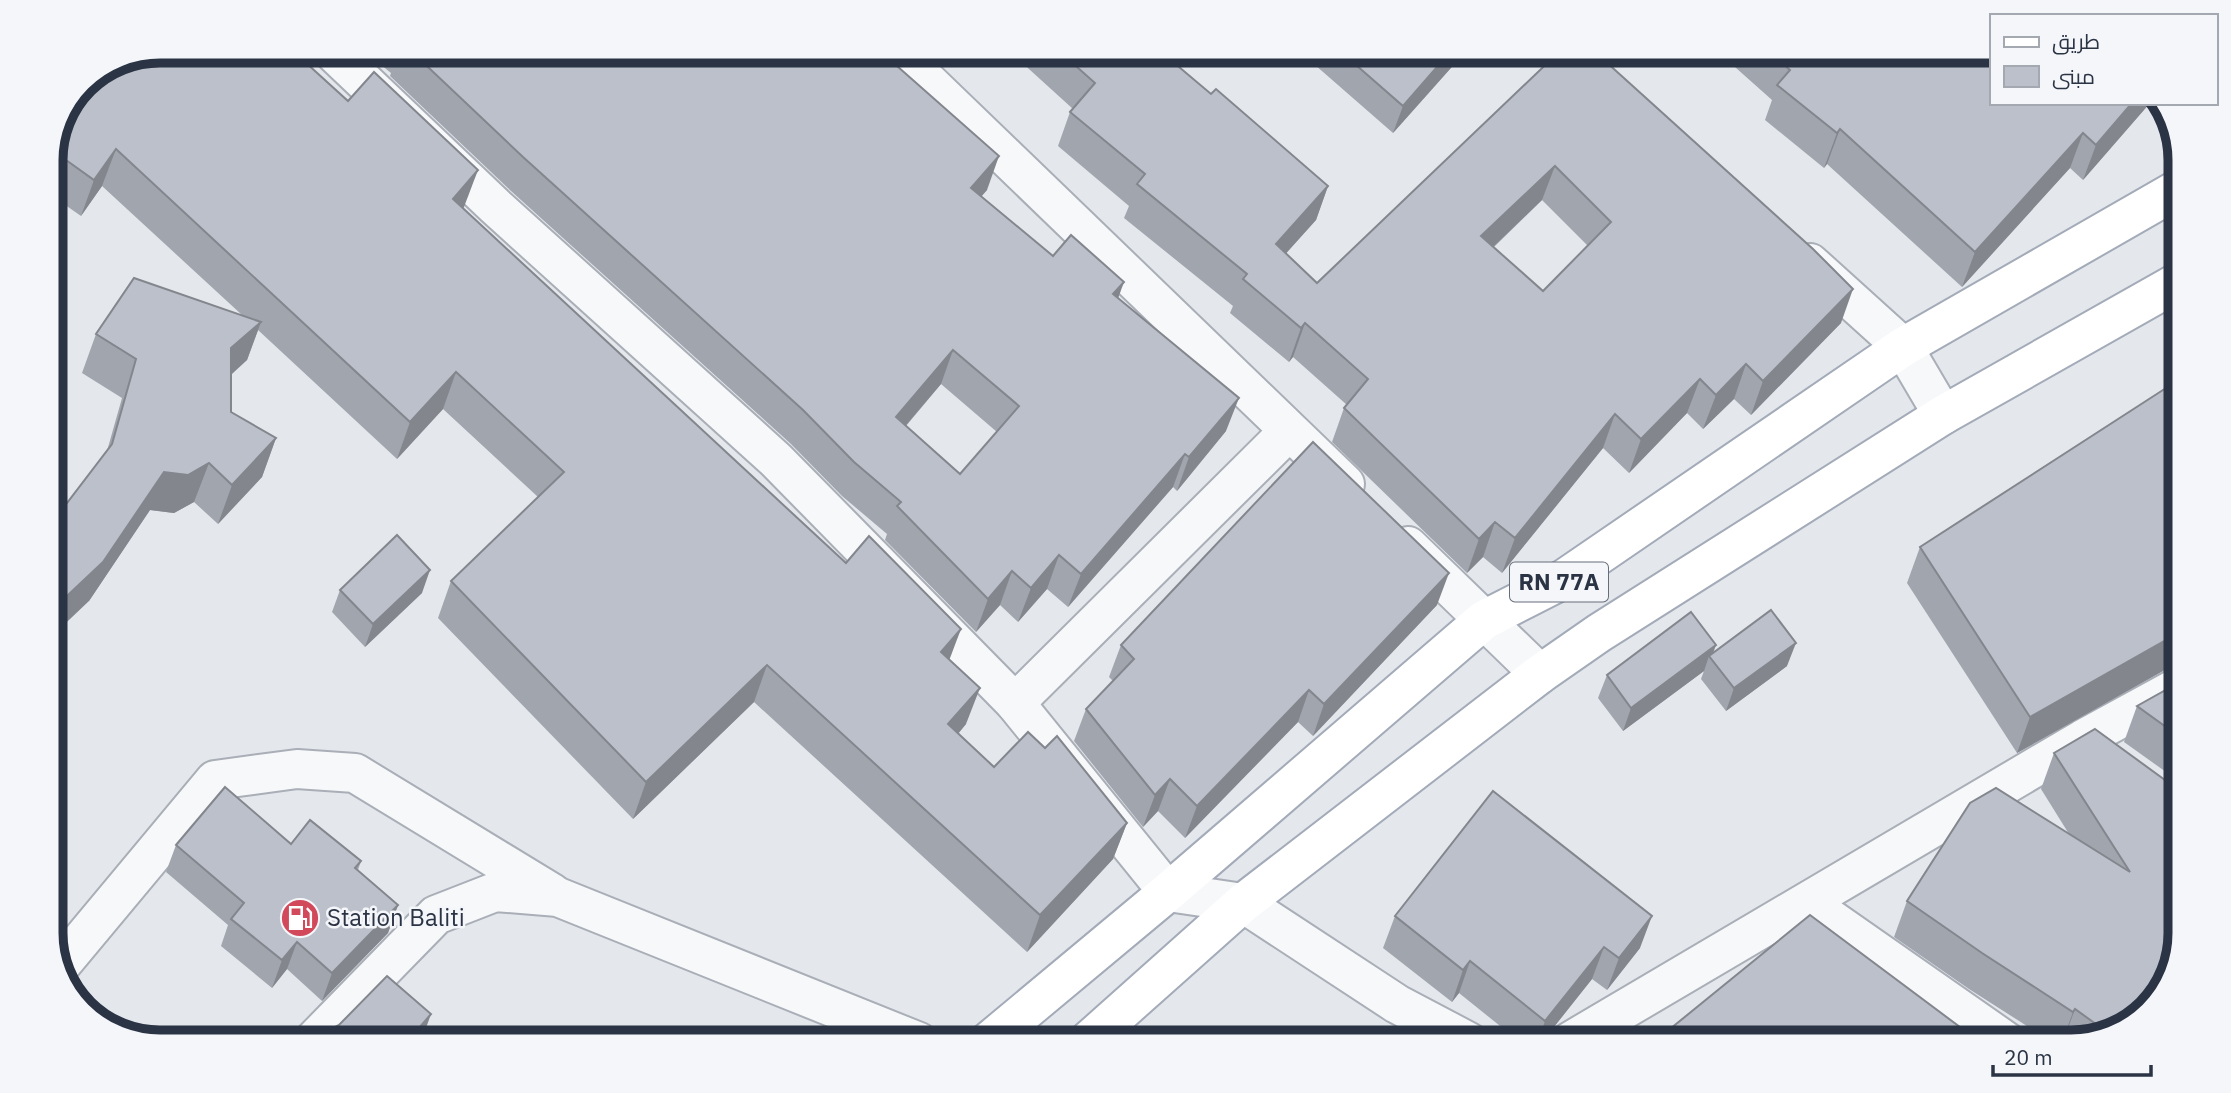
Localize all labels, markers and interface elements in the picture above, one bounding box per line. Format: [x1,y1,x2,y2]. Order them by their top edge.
legend [1990,14,2217,105]
text: طريق [2052,27,2100,55]
text: مبنى [2052,62,2095,90]
road number: RN 77A [1510,562,1608,602]
fuel station icon: Station Baliti [279,897,321,939]
place label: Station Baliti [327,901,465,933]
scale bar [1993,1034,2150,1078]
text: 20 m [2004,1043,2053,1071]

